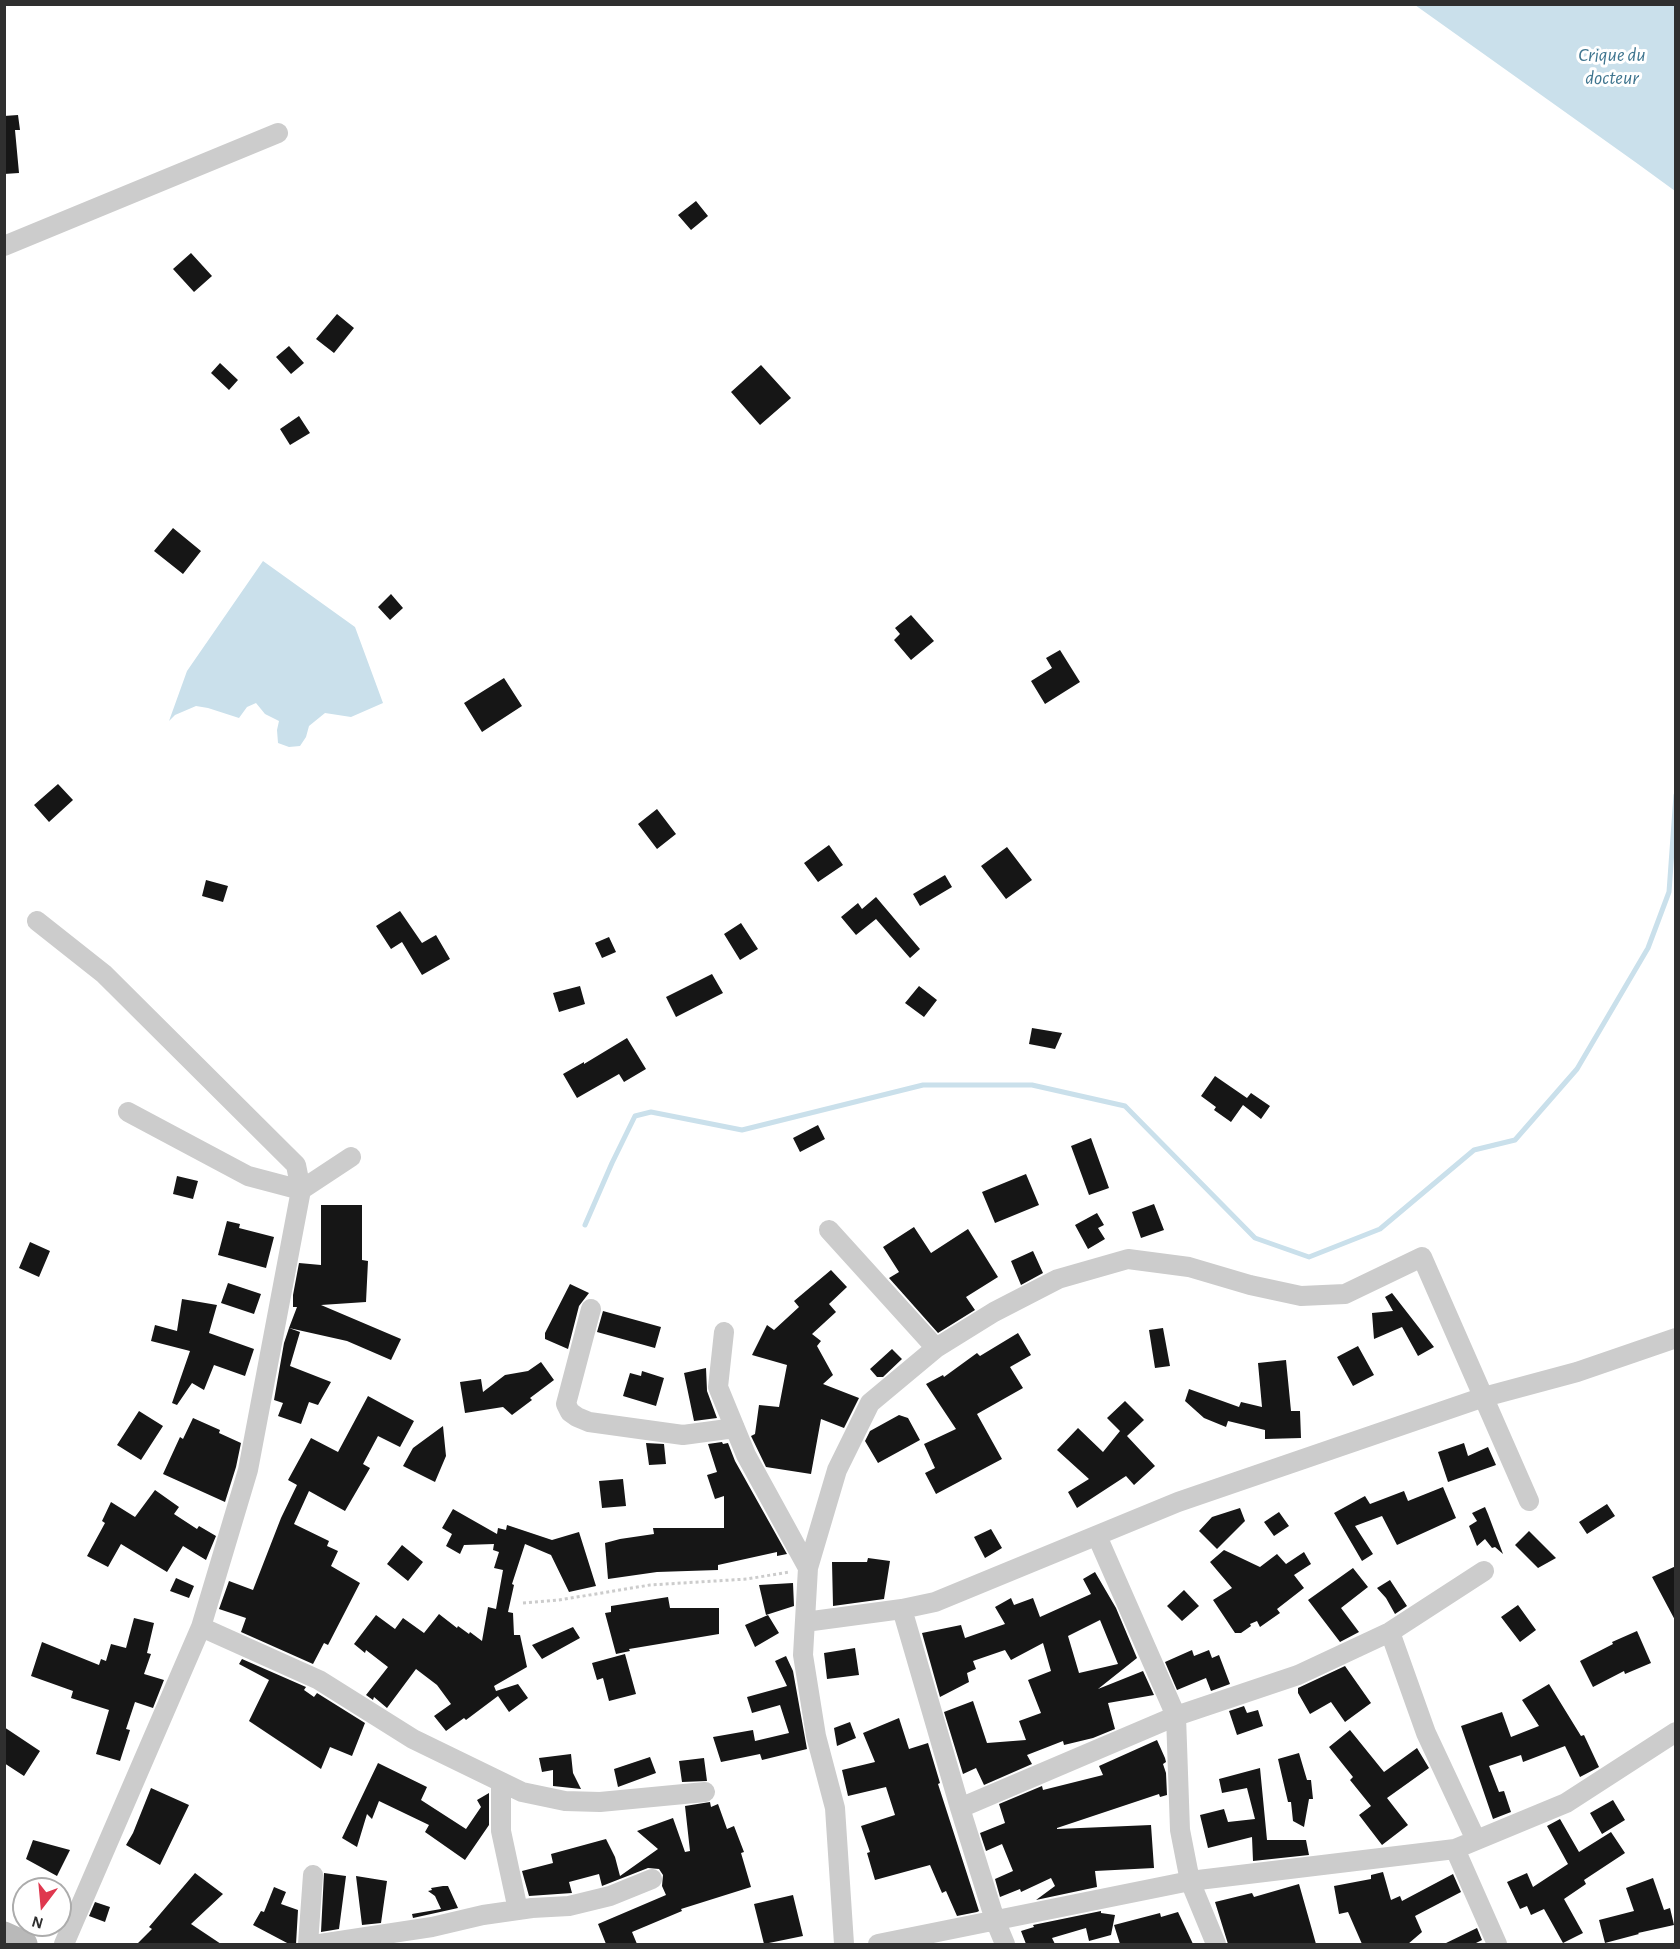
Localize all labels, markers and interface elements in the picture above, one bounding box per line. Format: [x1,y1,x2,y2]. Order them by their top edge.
water label: Crique du docteur [1578,43,1646,90]
north arrow [12,1877,72,1937]
text: N [30,1913,45,1932]

